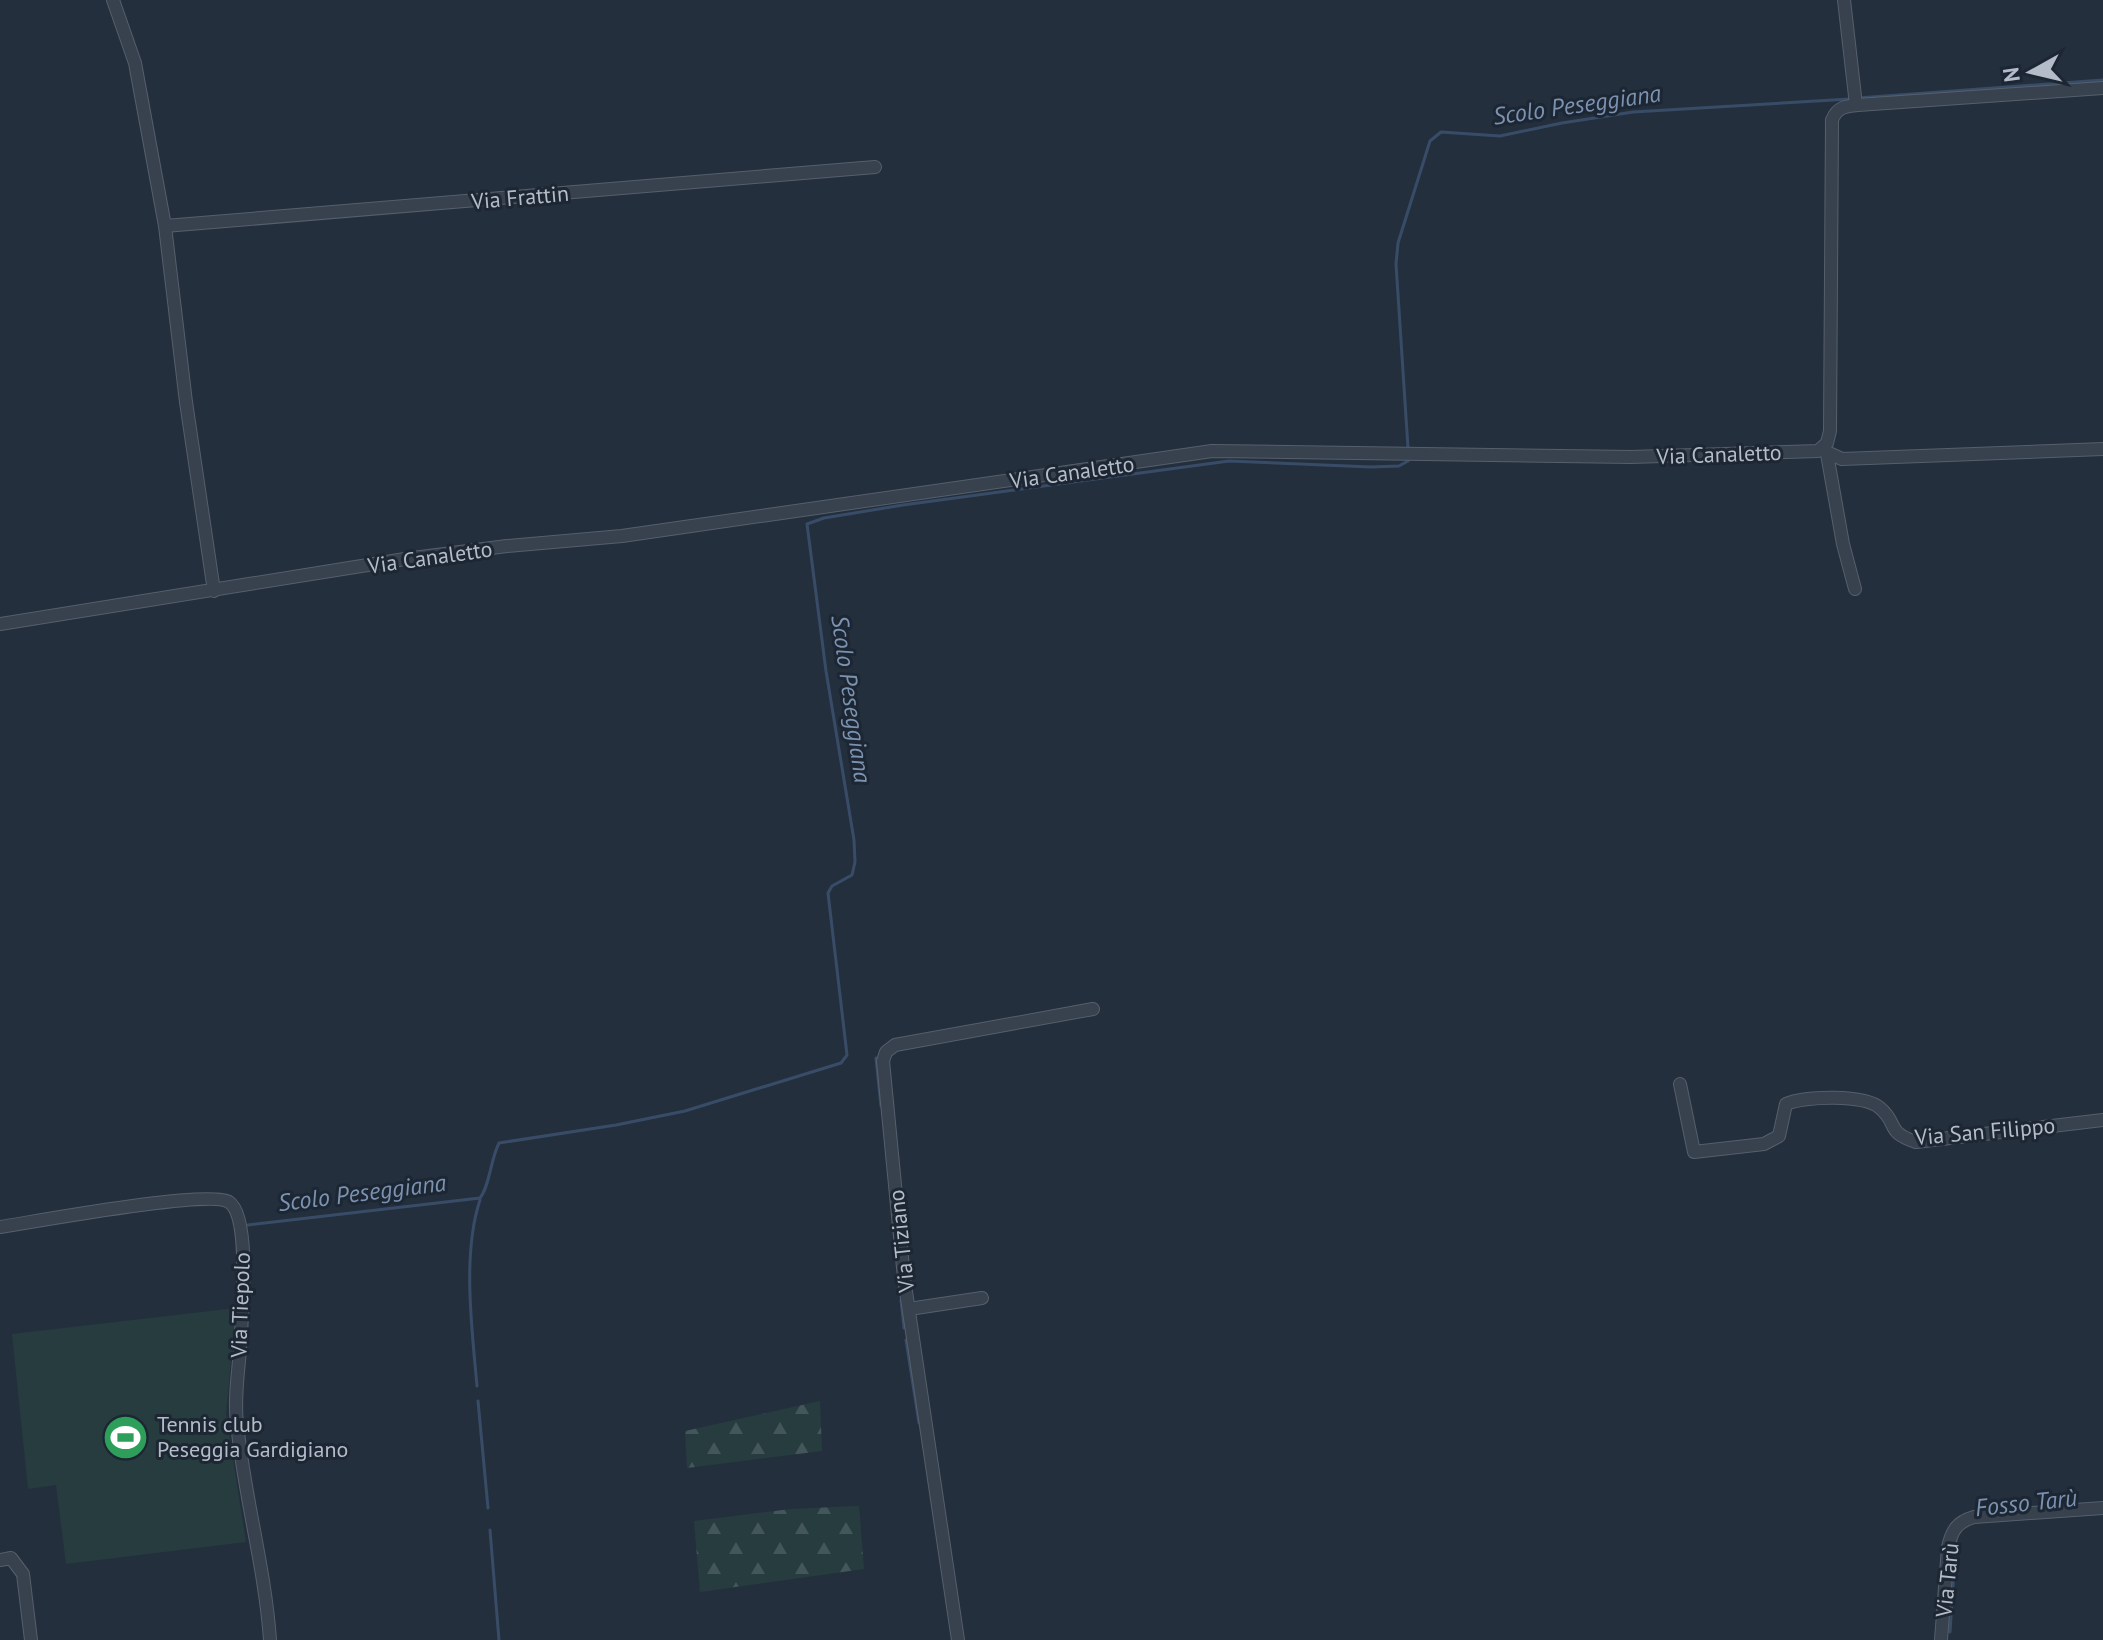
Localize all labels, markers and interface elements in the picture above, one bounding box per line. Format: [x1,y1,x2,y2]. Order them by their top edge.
north arrow [1991,32,2071,112]
text: N [1996,66,2026,84]
water label: Scolo Peseggiana [1491,77,1663,132]
street label: Via Frattin [469,179,570,215]
street label: Via Canaletto [1655,438,1782,470]
street label: Via Canaletto [1007,449,1136,495]
street label: Via Canaletto [365,534,494,580]
water label: Scolo Peseggiana [824,613,879,785]
street label: Via San Filippo [1913,1111,2056,1151]
water label: Scolo Peseggiana [276,1167,448,1218]
street label: Via Tiziano [882,1188,920,1295]
street label: Via Tiepolo [224,1252,256,1359]
place label: Tennis club Peseggia Gardigiano [157,1410,348,1463]
sports icon: Tennis club Peseggia Gardigiano [102,1413,150,1461]
water label: Fosso Tarù [1973,1482,2078,1523]
street label: Via Tarù [1929,1541,1965,1620]

